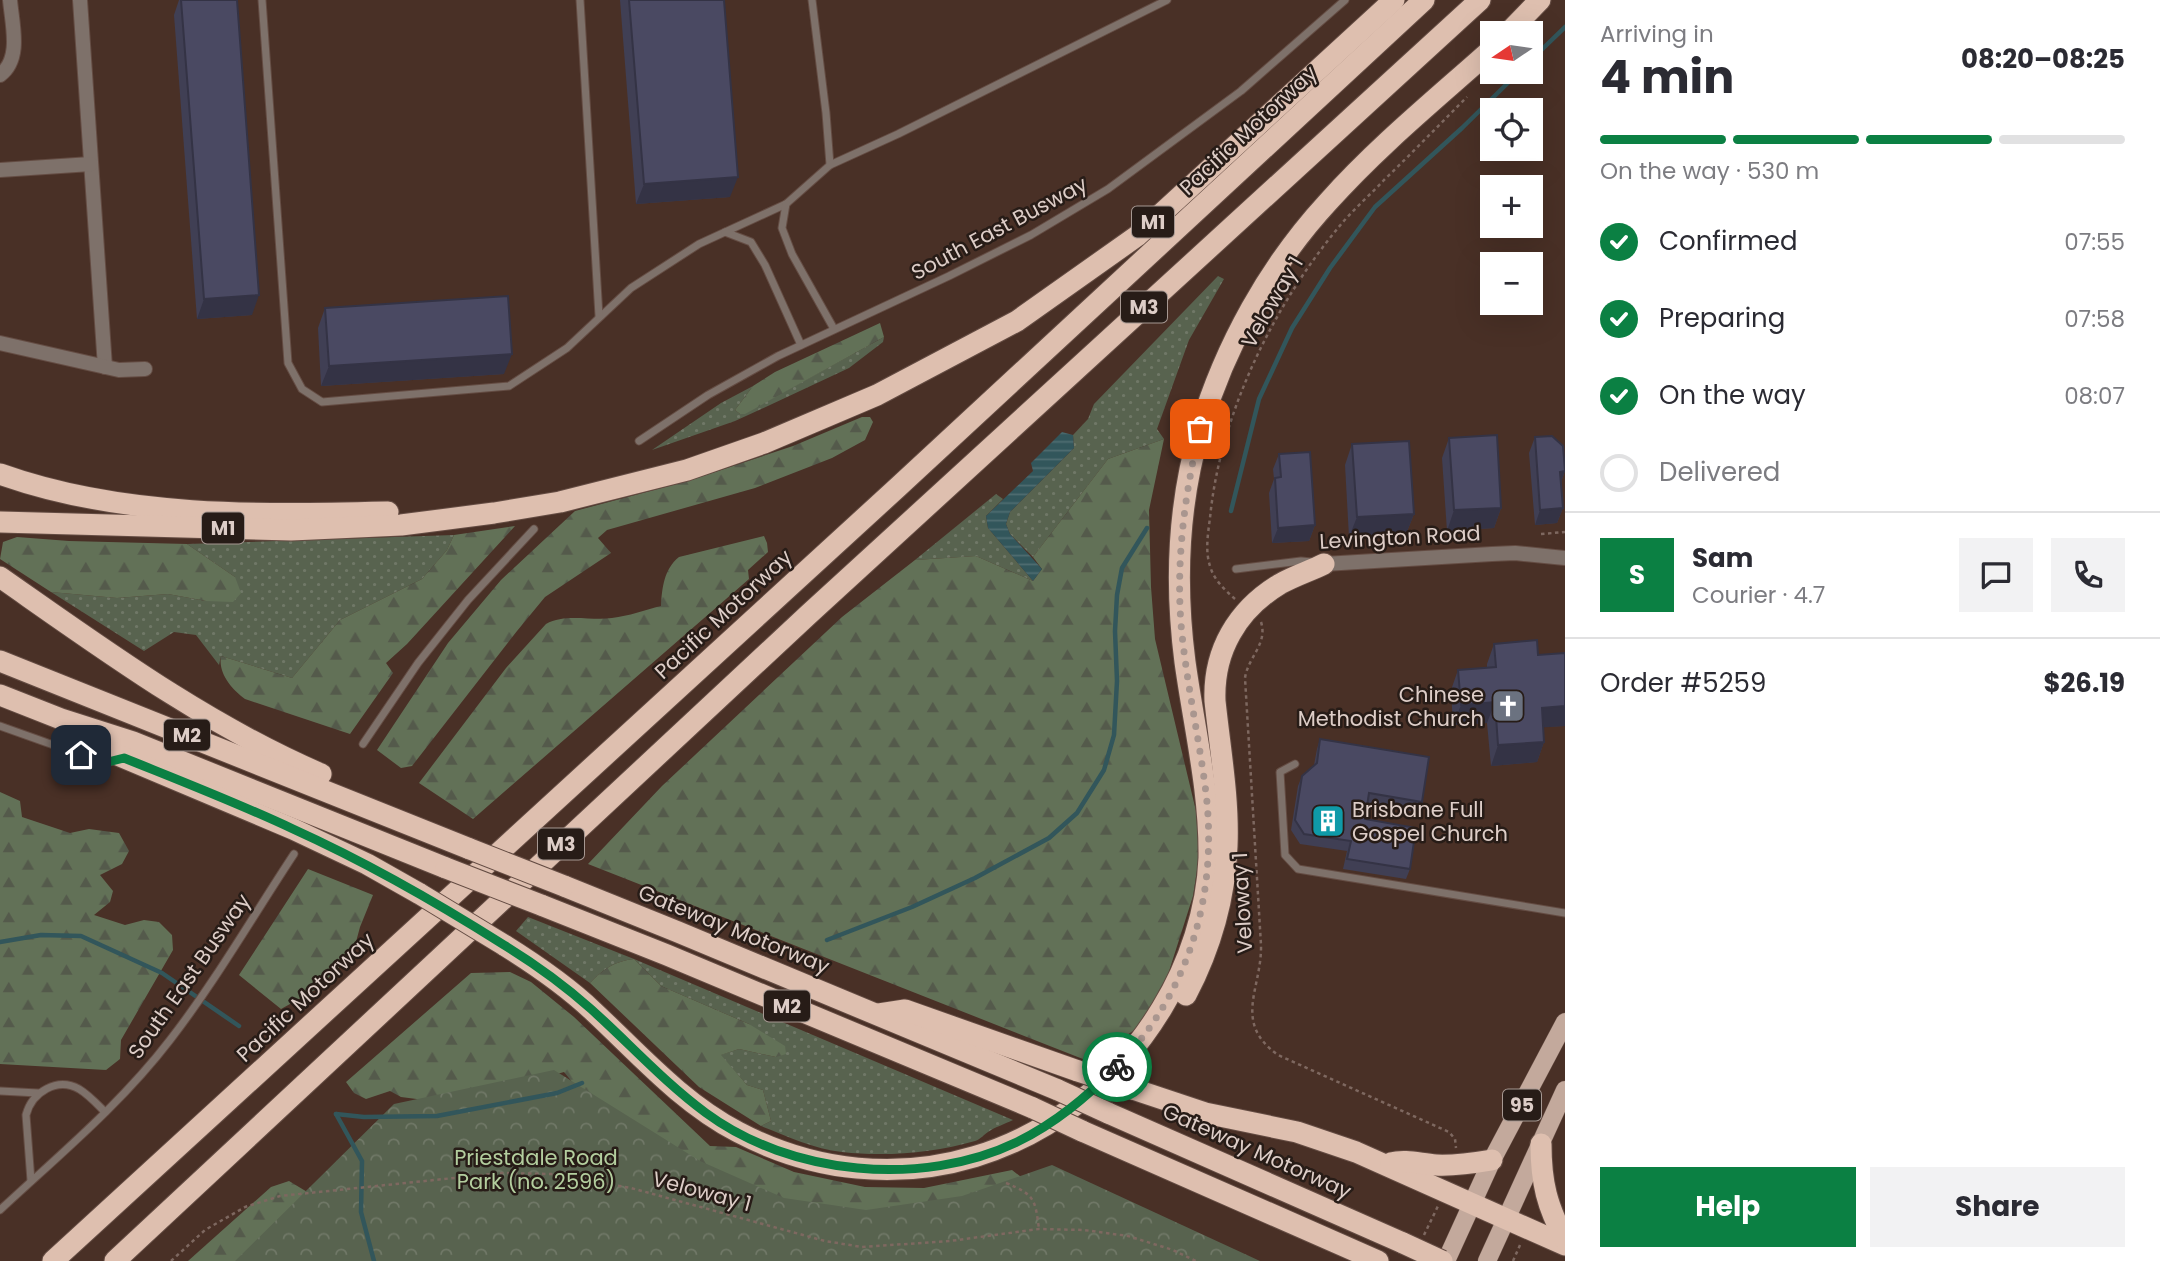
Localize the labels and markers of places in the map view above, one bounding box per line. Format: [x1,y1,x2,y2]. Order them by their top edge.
pin [1170,399,1230,459]
place label: Chinese Methodist Church [1298,680,1484,733]
church icon: Chinese Methodist Church [1489,687,1527,725]
pin [51,725,111,785]
place label: Brisbane Full Gospel Church [1352,795,1508,848]
building icon: Brisbane Full Gospel Church [1309,802,1347,840]

